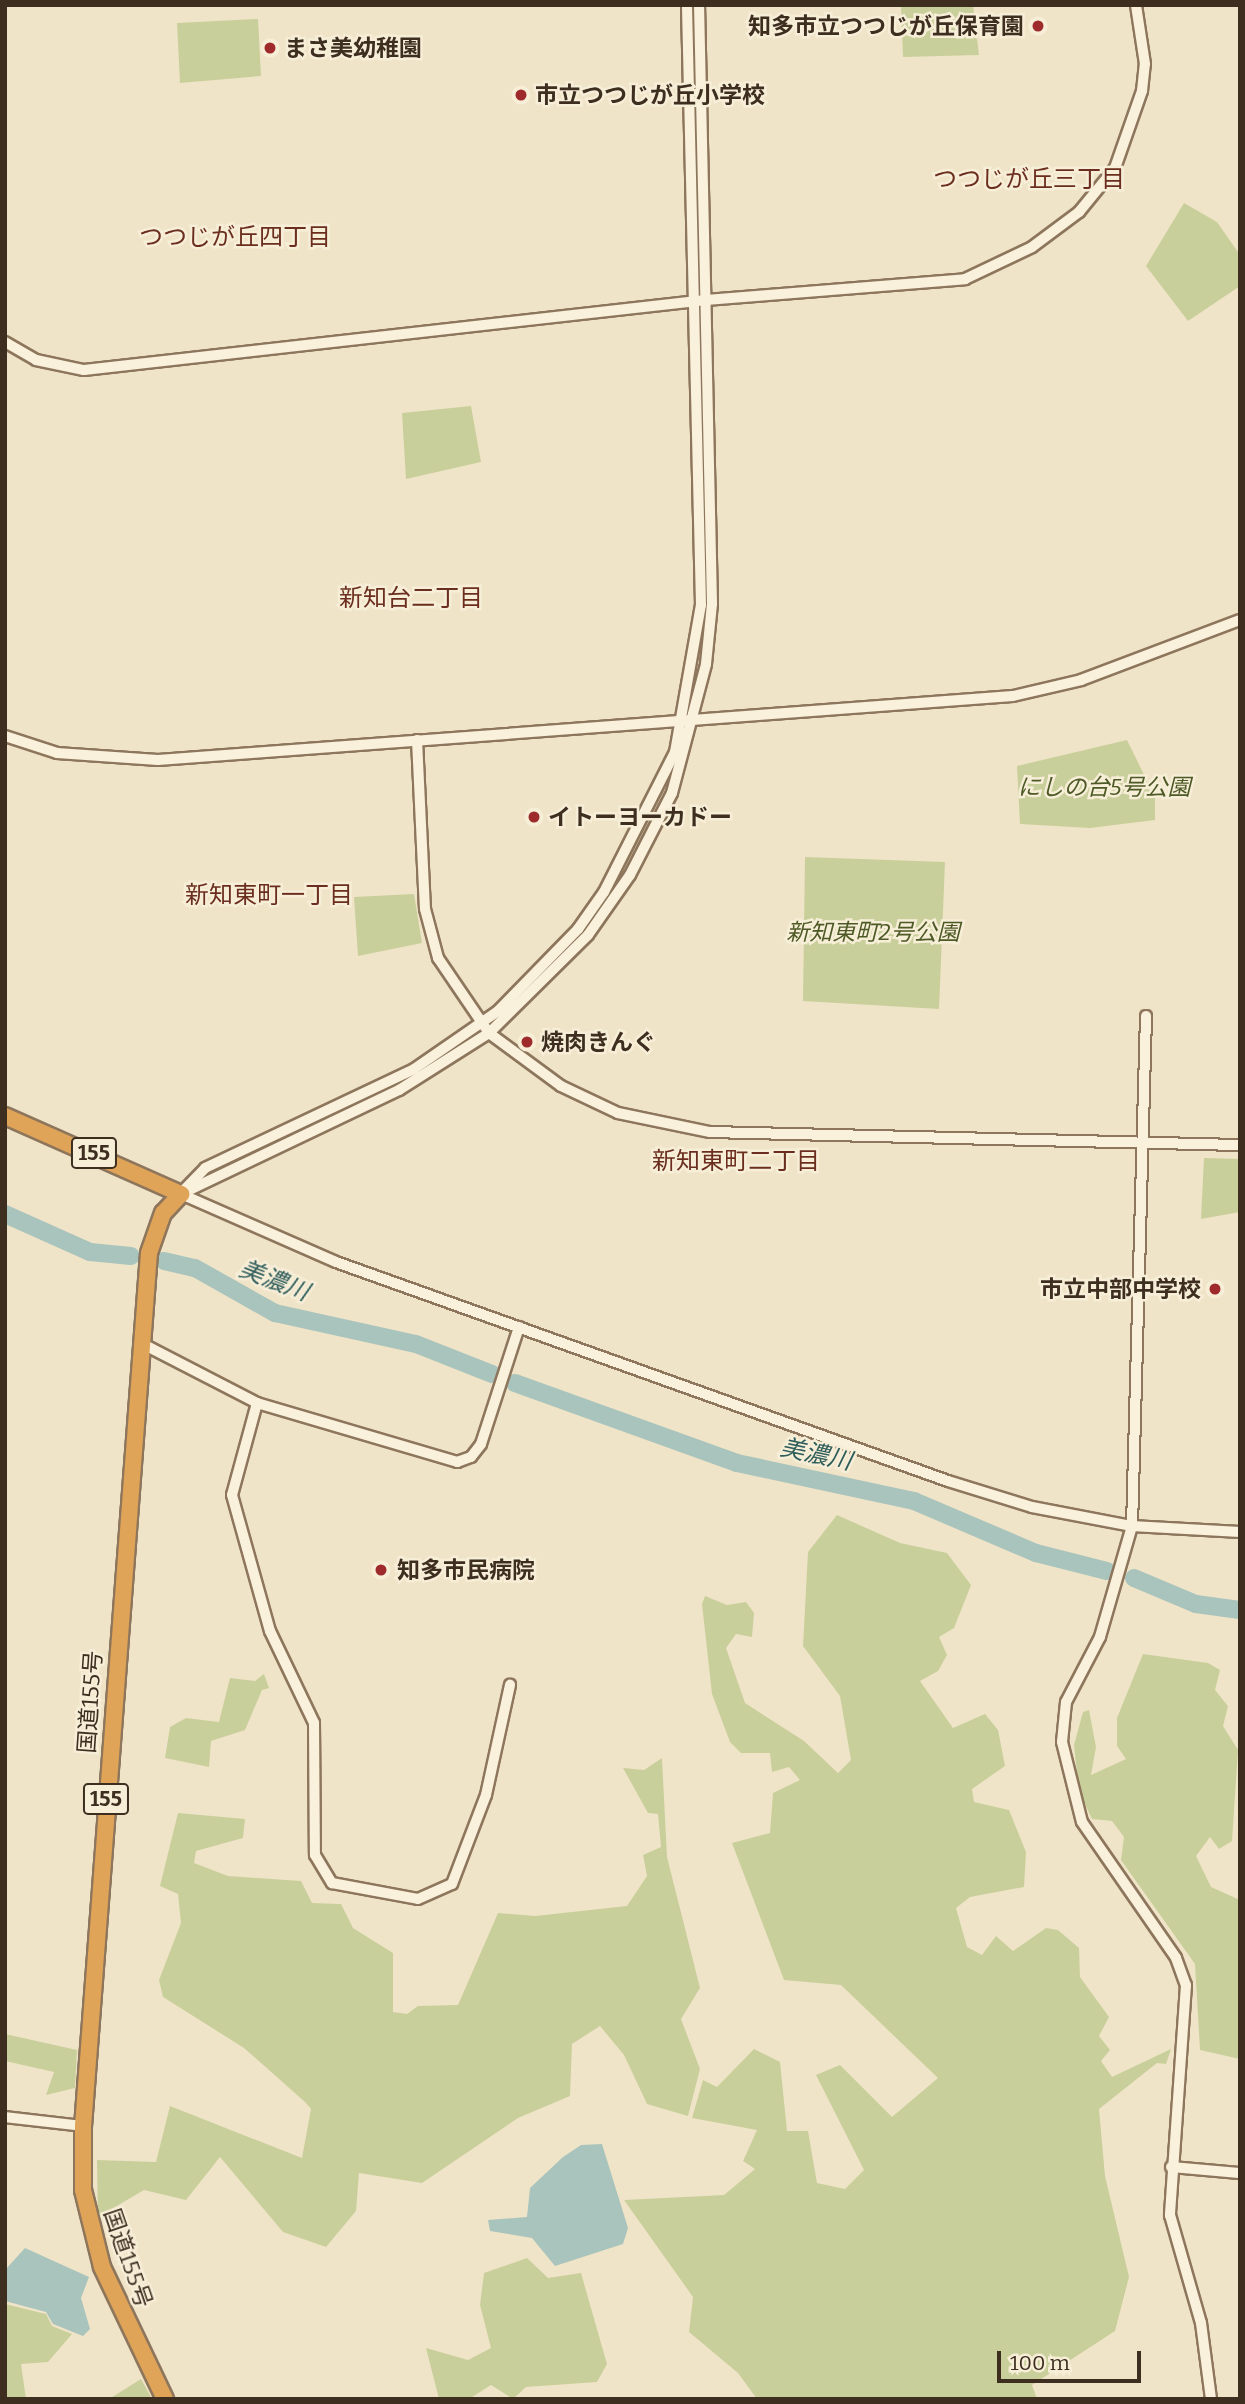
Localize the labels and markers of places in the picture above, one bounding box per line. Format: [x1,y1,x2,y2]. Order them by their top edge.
place label: 知多市立つつじが丘保育園 [748,12,1024,40]
marker: 知多市立つつじが丘保育園 [1030,18,1046,34]
place label: まさ美幼稚園 [284,34,422,62]
marker: まさ美幼稚園 [262,40,278,56]
place label: 市立つつじが丘小学校 [535,81,765,109]
marker: 市立つつじが丘小学校 [513,87,529,103]
place label: イトーヨーカドー [548,803,732,831]
marker: イトーヨーカドー [526,809,542,825]
place label: 焼肉きんぐ [541,1028,656,1056]
marker: 焼肉きんぐ [519,1034,535,1050]
place label: 市立中部中学校 [1040,1275,1201,1303]
marker: 市立中部中学校 [1207,1281,1223,1297]
place label: 知多市民病院 [397,1556,535,1584]
marker: 知多市民病院 [371,1560,391,1580]

